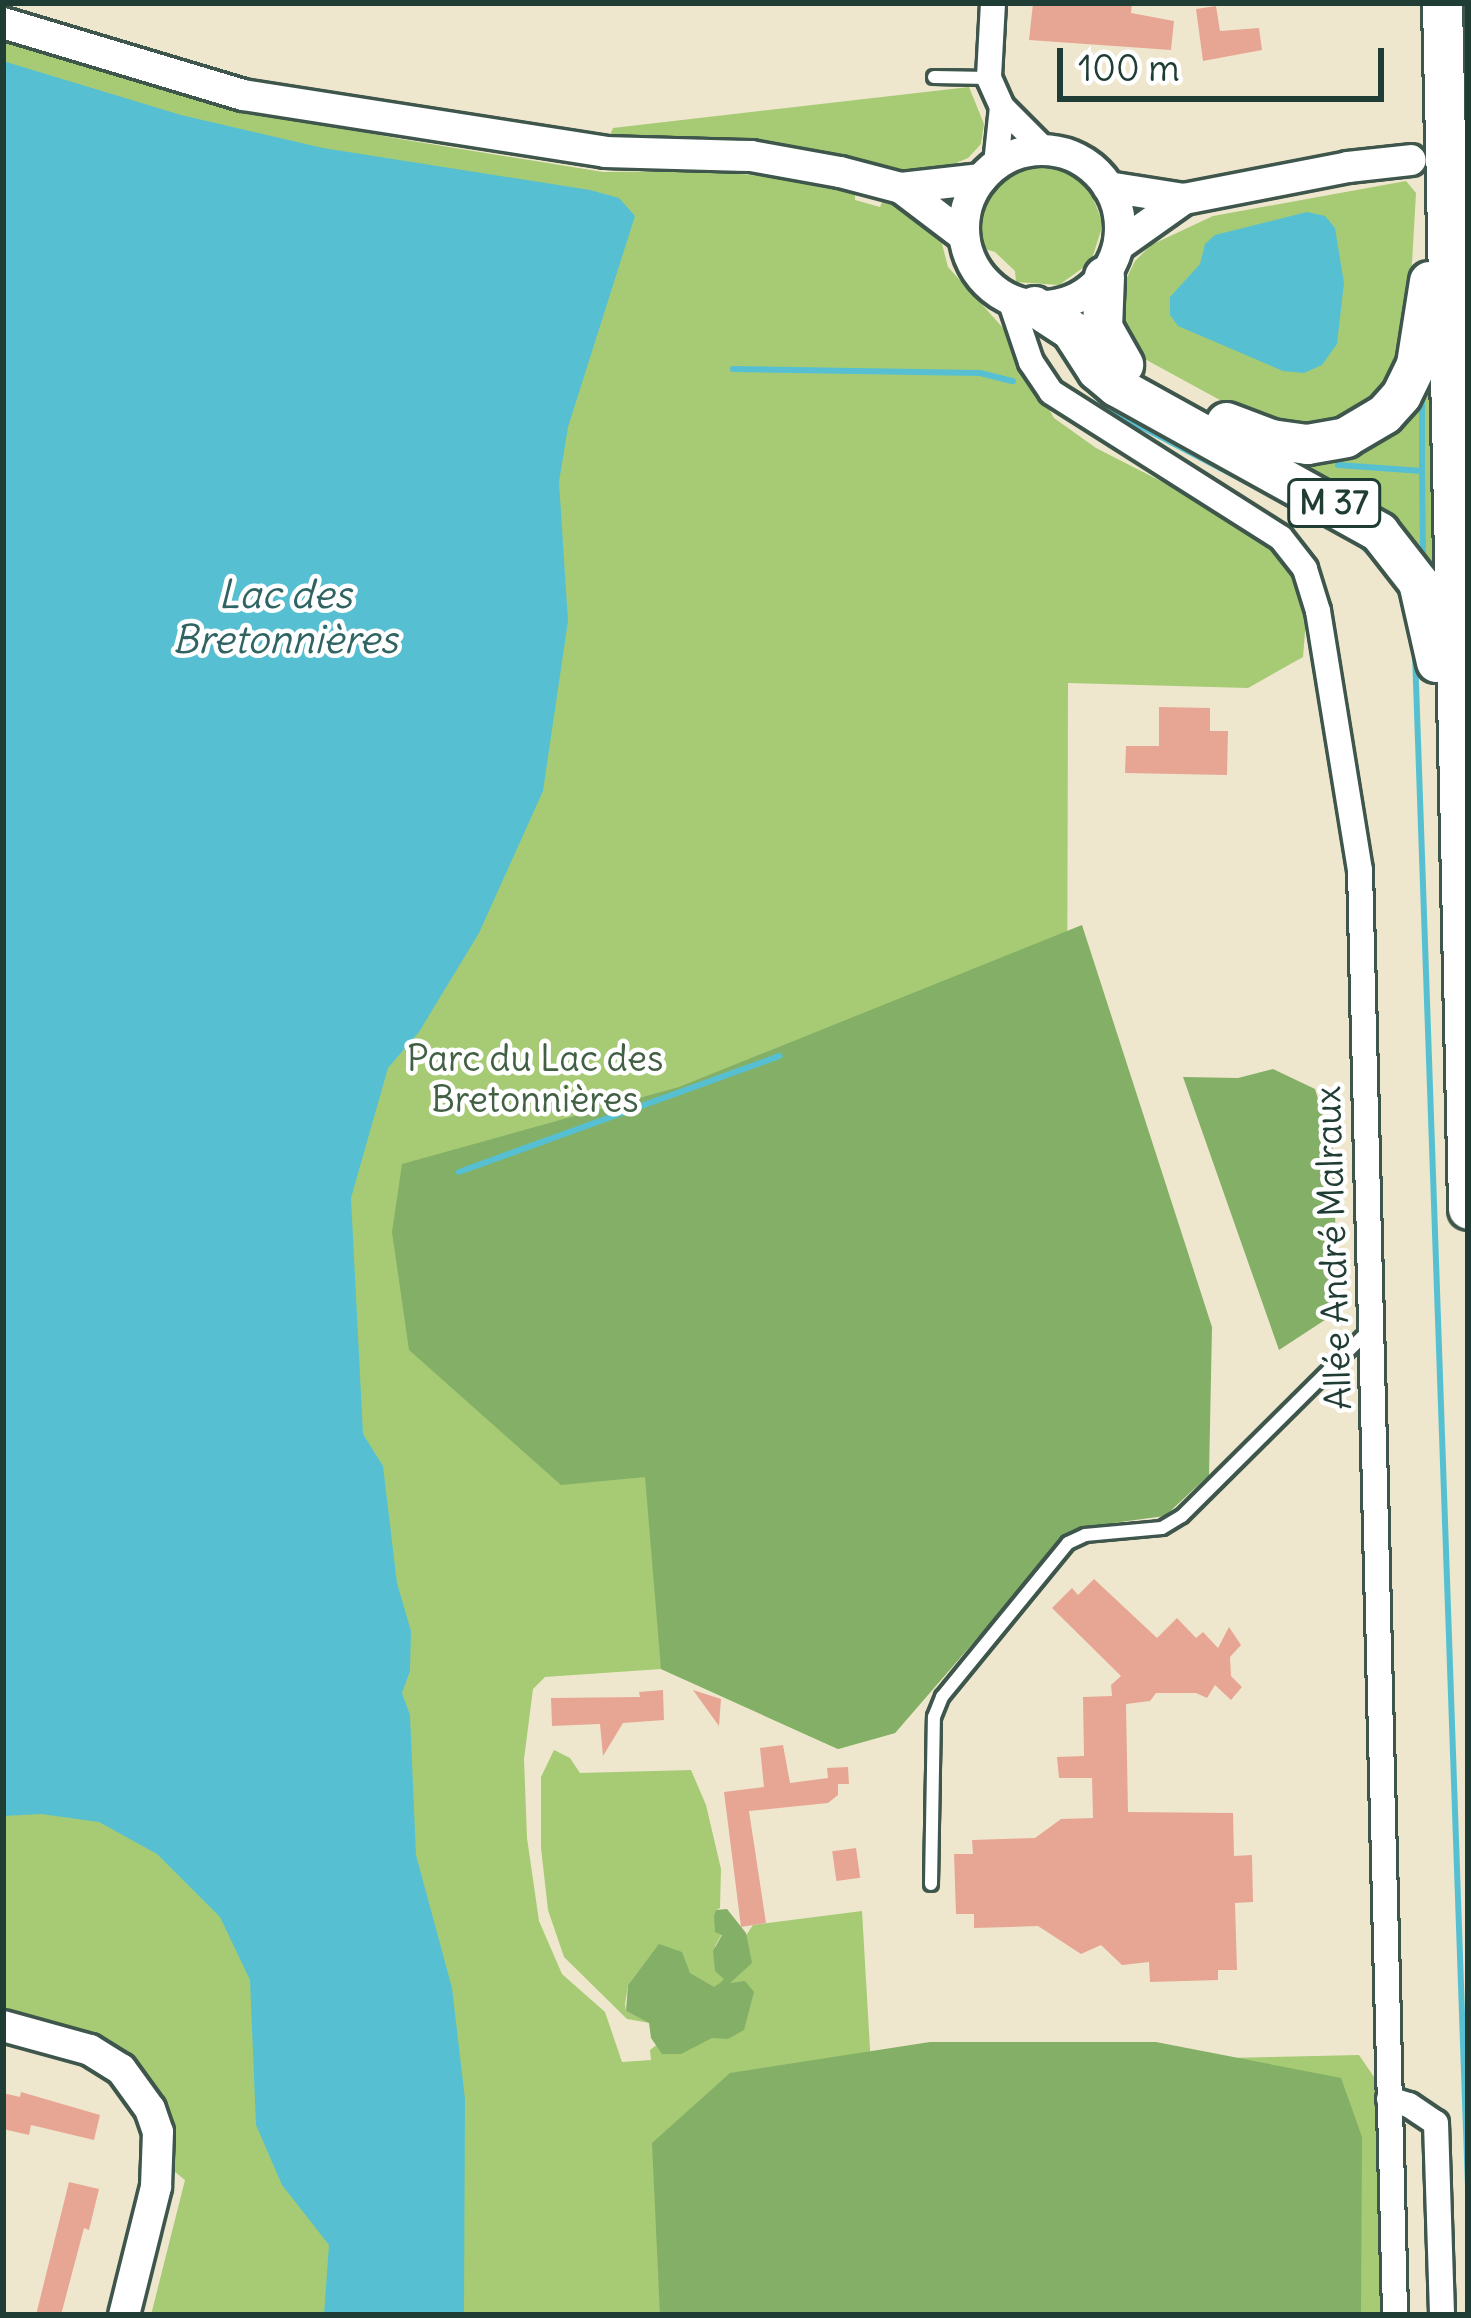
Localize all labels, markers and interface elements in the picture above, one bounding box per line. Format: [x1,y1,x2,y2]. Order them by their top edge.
scale bar [1063,24,1390,98]
text: 100 m [1078,46,1180,91]
road number: M 37 [1286,476,1382,530]
water label: Lac des Bretonnières [173,573,397,664]
park label: Parc du Lac des Bretonnières [407,1036,663,1121]
street label: Allée André Malraux [1306,1085,1360,1411]

